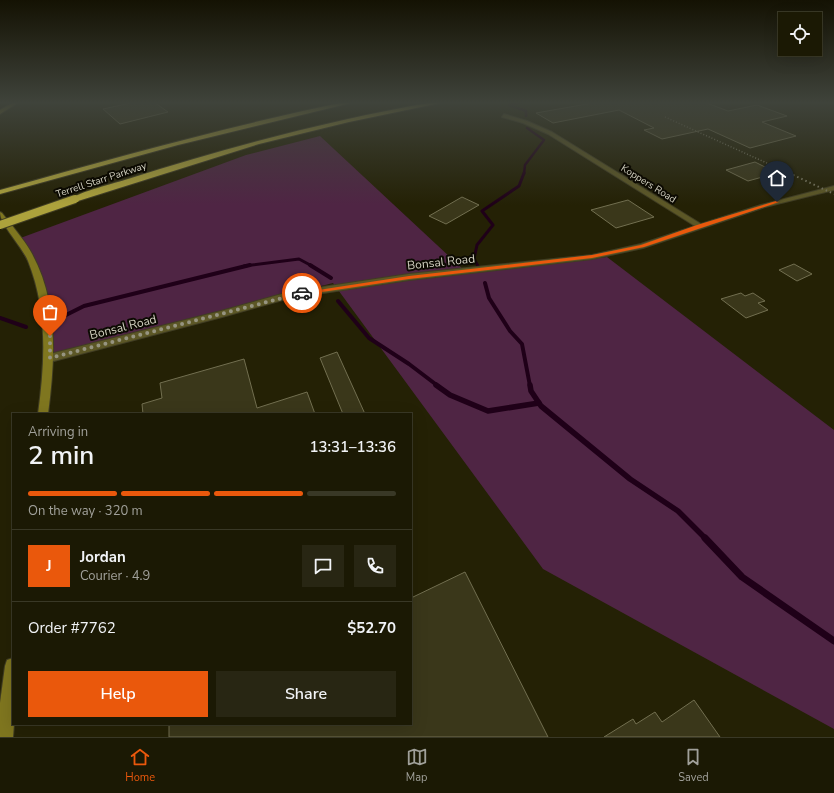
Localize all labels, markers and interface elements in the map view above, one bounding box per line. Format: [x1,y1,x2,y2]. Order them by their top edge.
map controls [778,12,822,56]
button: locate [778,12,822,56]
street label: Terrell Starr Parkway [54,158,149,201]
street label: Koppers Road [618,161,679,207]
pin [760,161,794,202]
icon: home [766,167,788,189]
street label: Bonsal Road [406,250,476,274]
courier [282,273,322,313]
icon: car [291,282,313,304]
pin [33,295,67,336]
icon: bag [39,301,61,323]
street label: Bonsal Road [88,311,158,343]
text: Arriving in [28,423,88,441]
text: 13:31–13:36 [309,437,396,457]
text: 2 min [28,438,94,473]
text: On the way · 320 m [28,502,143,520]
button: chat [302,545,344,587]
button: phone [354,545,396,587]
text: Jordan [80,547,126,567]
text: J [46,556,52,576]
text: Courier · 4.9 [80,567,150,585]
text: Order #7762 [28,618,116,638]
text: $52.70 [347,618,396,638]
button: Help [28,671,208,717]
button: Share [216,671,396,717]
tab: Home [125,746,155,785]
tab: Map [406,746,428,785]
tab: Saved [678,746,709,785]

